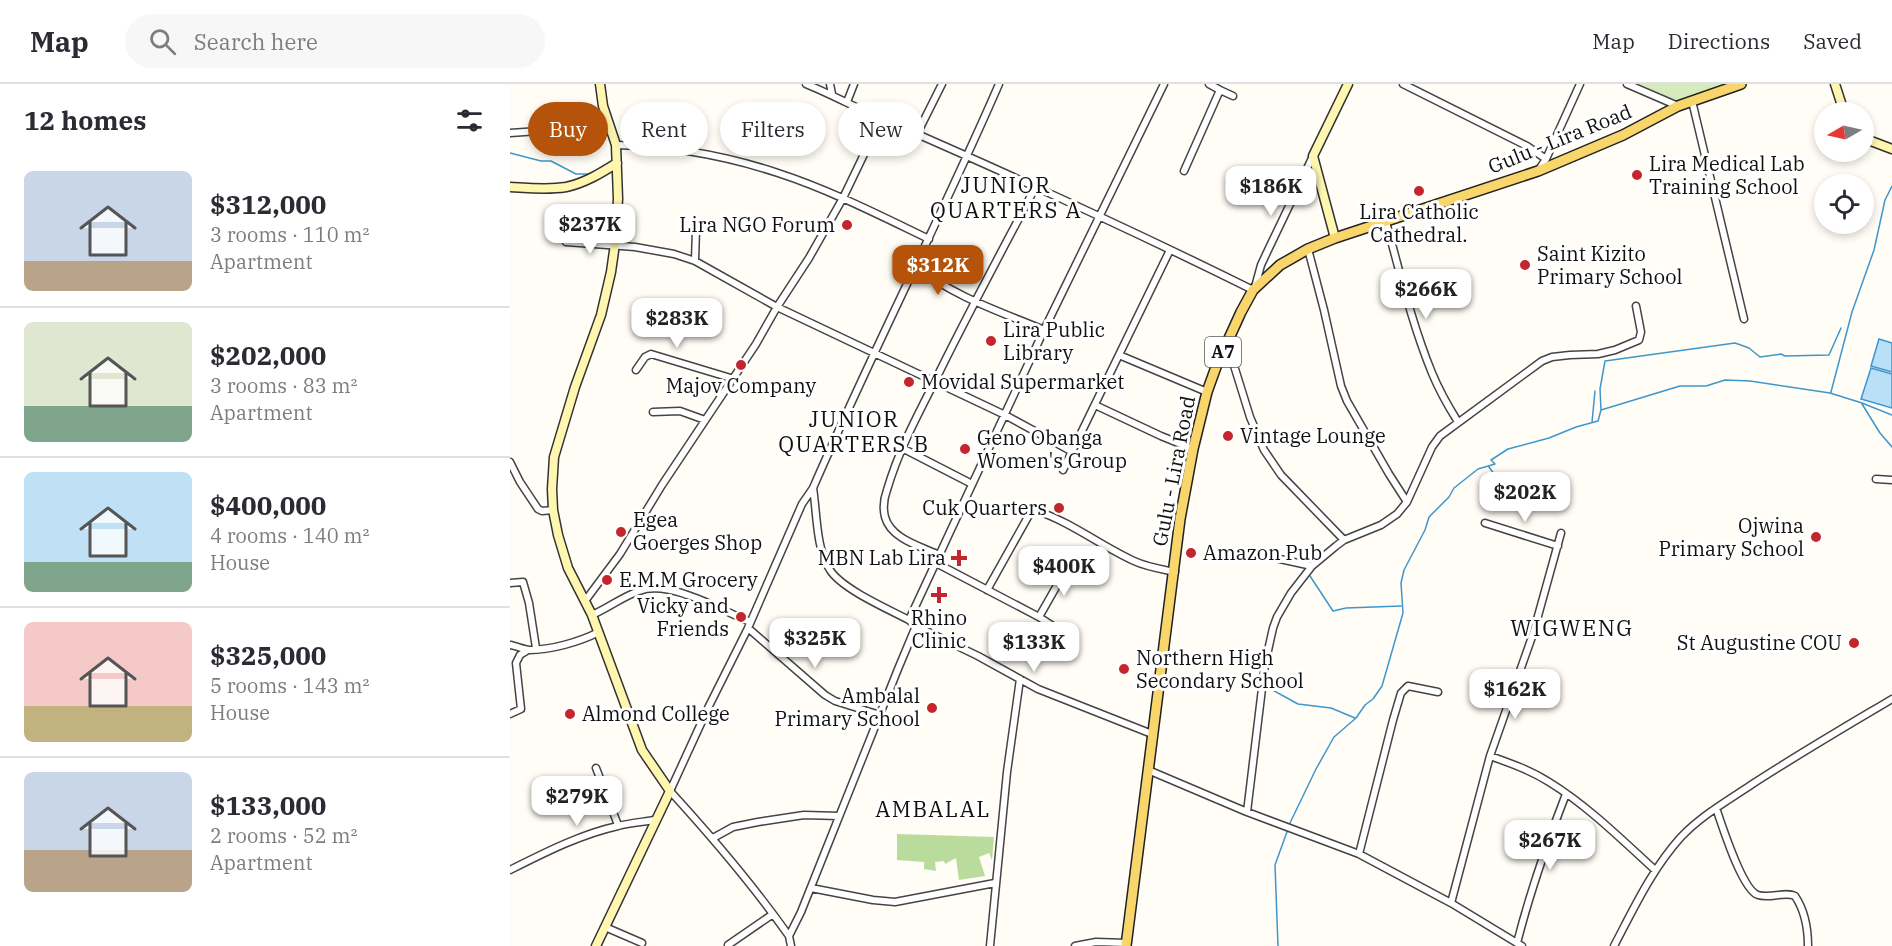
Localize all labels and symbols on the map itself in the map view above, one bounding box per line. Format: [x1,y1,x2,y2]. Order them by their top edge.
street label: Gulu - Lira Road [1484,97,1636,180]
north arrow [1814,102,1874,162]
place label: Lira Medical Lab Training School [1649,150,1805,200]
pin: $186K [1229,166,1313,217]
marker: Lira Medical Lab Training School [1630,168,1644,182]
district label: JUNIOR QUARTERS A [930,170,1082,224]
marker: Lira Catholic Cathedral. [1412,184,1426,198]
place label: Lira Catholic Cathedral. [1359,198,1479,248]
pin: $237K [548,204,632,255]
place label: Lira NGO Forum [679,211,835,238]
marker: Lira NGO Forum [840,218,854,232]
place label: Saint Kizito Primary School [1537,240,1683,290]
pin: $312K [896,245,980,296]
marker: Saint Kizito Primary School [1518,258,1532,272]
pin: $266K [1384,269,1468,320]
pin: $283K [635,298,719,349]
place label: Lira Public Library [1003,316,1105,366]
marker: Lira Public Library [984,334,998,348]
road number: A7 [1205,337,1241,367]
marker: Majov Company [734,358,748,372]
place label: Movidal Supermarket [921,368,1124,395]
place label: Majov Company [666,372,817,399]
marker: Movidal Supermarket [902,375,916,389]
street label: Gulu - Lira Road [1146,393,1201,548]
district label: JUNIOR QUARTERS B [778,404,930,458]
place label: Vintage Lounge [1240,422,1386,449]
place label: Geno Obanga Women's Group [977,424,1127,474]
marker: Vintage Lounge [1221,429,1235,443]
marker: Geno Obanga Women's Group [958,442,972,456]
pin: $202K [1483,472,1567,523]
place label: Cuk Quarters [922,494,1047,521]
marker: Cuk Quarters [1052,501,1066,515]
place label: Egea Goerges Shop [633,506,762,556]
place label: Ojwina Primary School [1658,512,1804,562]
marker: Egea Goerges Shop [614,525,628,539]
marker: Ojwina Primary School [1809,530,1823,544]
place label: Amazon Pub [1203,539,1322,566]
place label: MBN Lab Lira [818,544,946,571]
pin: $400K [1022,546,1106,597]
marker: Amazon Pub [1184,546,1198,560]
marker: MBN Lab Lira [950,549,968,567]
place label: E.M.M Grocery [619,566,758,593]
marker: E.M.M Grocery [600,573,614,587]
marker: Rhino Clinic [930,586,948,604]
place label: Vicky and Friends [637,592,729,642]
place label: Rhino Clinic [911,604,967,654]
marker: Vicky and Friends [734,610,748,624]
district label: WIGWENG [1510,613,1634,642]
pin: $325K [773,618,857,669]
pin: $133K [992,622,1076,673]
place label: St Augustine COU [1677,629,1842,656]
marker: St Augustine COU [1847,636,1861,650]
place label: Northern High Secondary School [1136,644,1304,694]
marker: Northern High Secondary School [1117,662,1131,676]
pin: $162K [1473,669,1557,720]
place label: Ambalal Primary School [774,682,920,732]
place label: Almond College [582,700,730,727]
marker: Ambalal Primary School [925,701,939,715]
marker: Almond College [563,707,577,721]
pin: $279K [535,776,619,827]
district label: AMBALAL [875,794,991,823]
pin: $267K [1508,820,1592,871]

